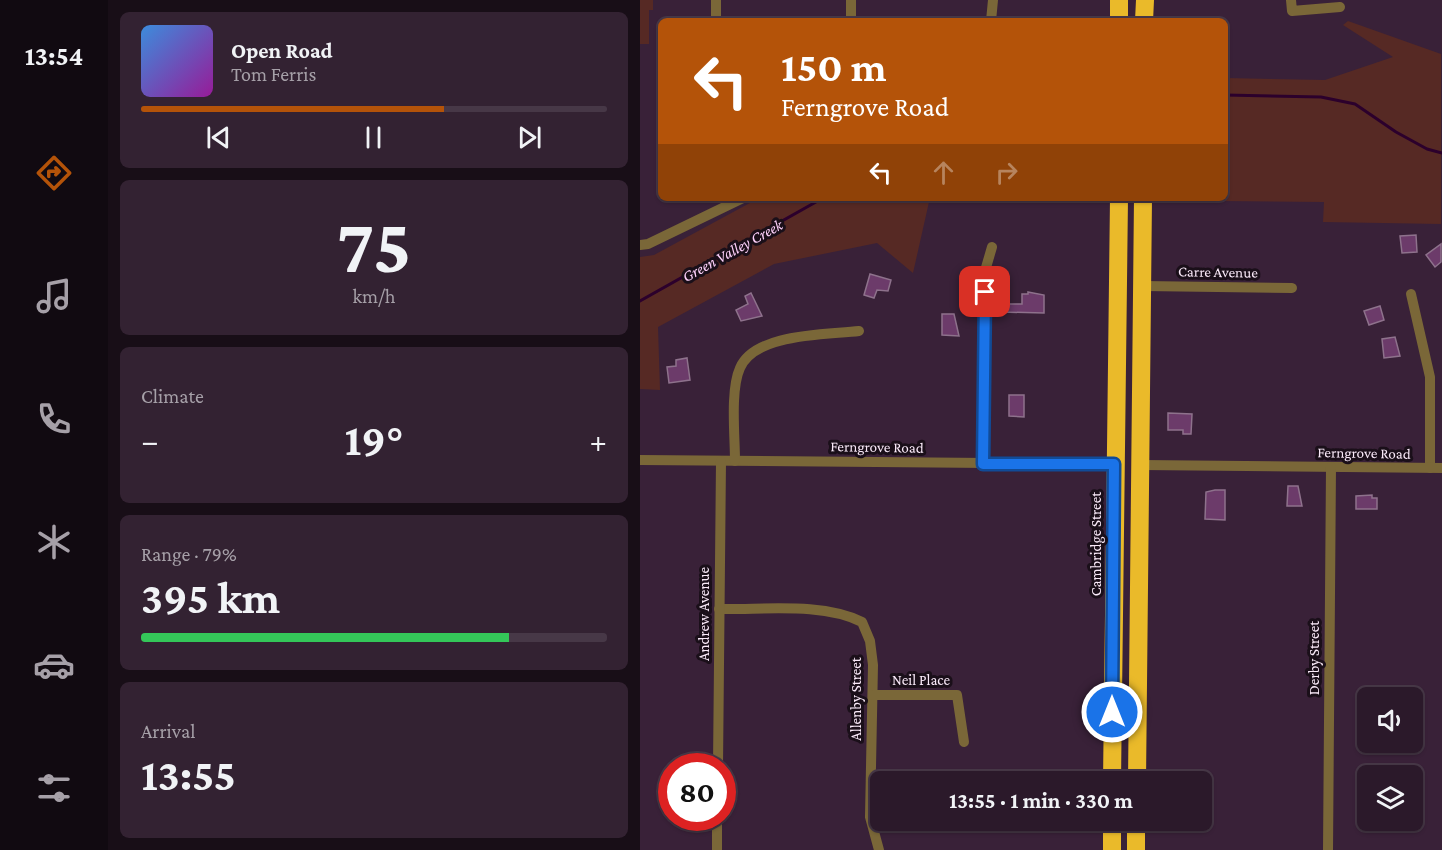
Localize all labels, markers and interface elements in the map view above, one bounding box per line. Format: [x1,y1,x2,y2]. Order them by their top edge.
text: Open Road [231,38,333,63]
text: 13:54 [25,41,83,71]
icon: left [682,42,760,120]
text: 150 m [781,43,886,90]
text: Tom Ferris [231,63,316,85]
text: Ferngrove Road [781,92,949,122]
icon: previous [202,121,235,154]
icon: pause [357,121,390,154]
icon: next [513,121,546,154]
icon: directions [33,152,75,194]
icon: left [864,156,897,189]
icon: ahead [927,156,960,189]
icon: right [990,156,1023,189]
text: 75 [337,202,411,289]
water label: Green Valley Creek [679,215,787,286]
street label: Carre Avenue [1178,263,1258,281]
pin [959,266,1010,317]
icon: music [33,275,75,317]
icon: arrive [968,275,1001,308]
text: km/h [352,285,396,307]
text: Climate [141,385,204,407]
icon: phone [33,398,75,440]
text: 19° [345,415,403,465]
text: − [141,422,158,459]
text: + [590,422,607,459]
street label: Ferngrove Road [830,438,924,457]
street label: Ferngrove Road [1317,444,1411,463]
street label: Cambridge Street [1088,491,1105,596]
icon: climate [33,521,75,563]
text: Range · 79% [141,543,237,565]
street label: Andrew Avenue [696,567,712,661]
text: 395 km [141,573,280,623]
street label: Derby Street [1306,620,1323,695]
icon: car [33,644,75,686]
street label: Allenby Street [848,656,865,741]
street label: Neil Place [892,672,951,688]
position arrow [1080,680,1144,744]
map controls [1357,687,1423,831]
button: sound [1357,687,1423,753]
text: Arrival [141,720,195,742]
text: 13:55 [141,750,236,800]
speed limit sign: 80 [658,753,736,831]
button: layers [1357,765,1423,831]
icon: filters [33,767,75,809]
text: 13:55 · 1 min · 330 m [949,788,1133,813]

